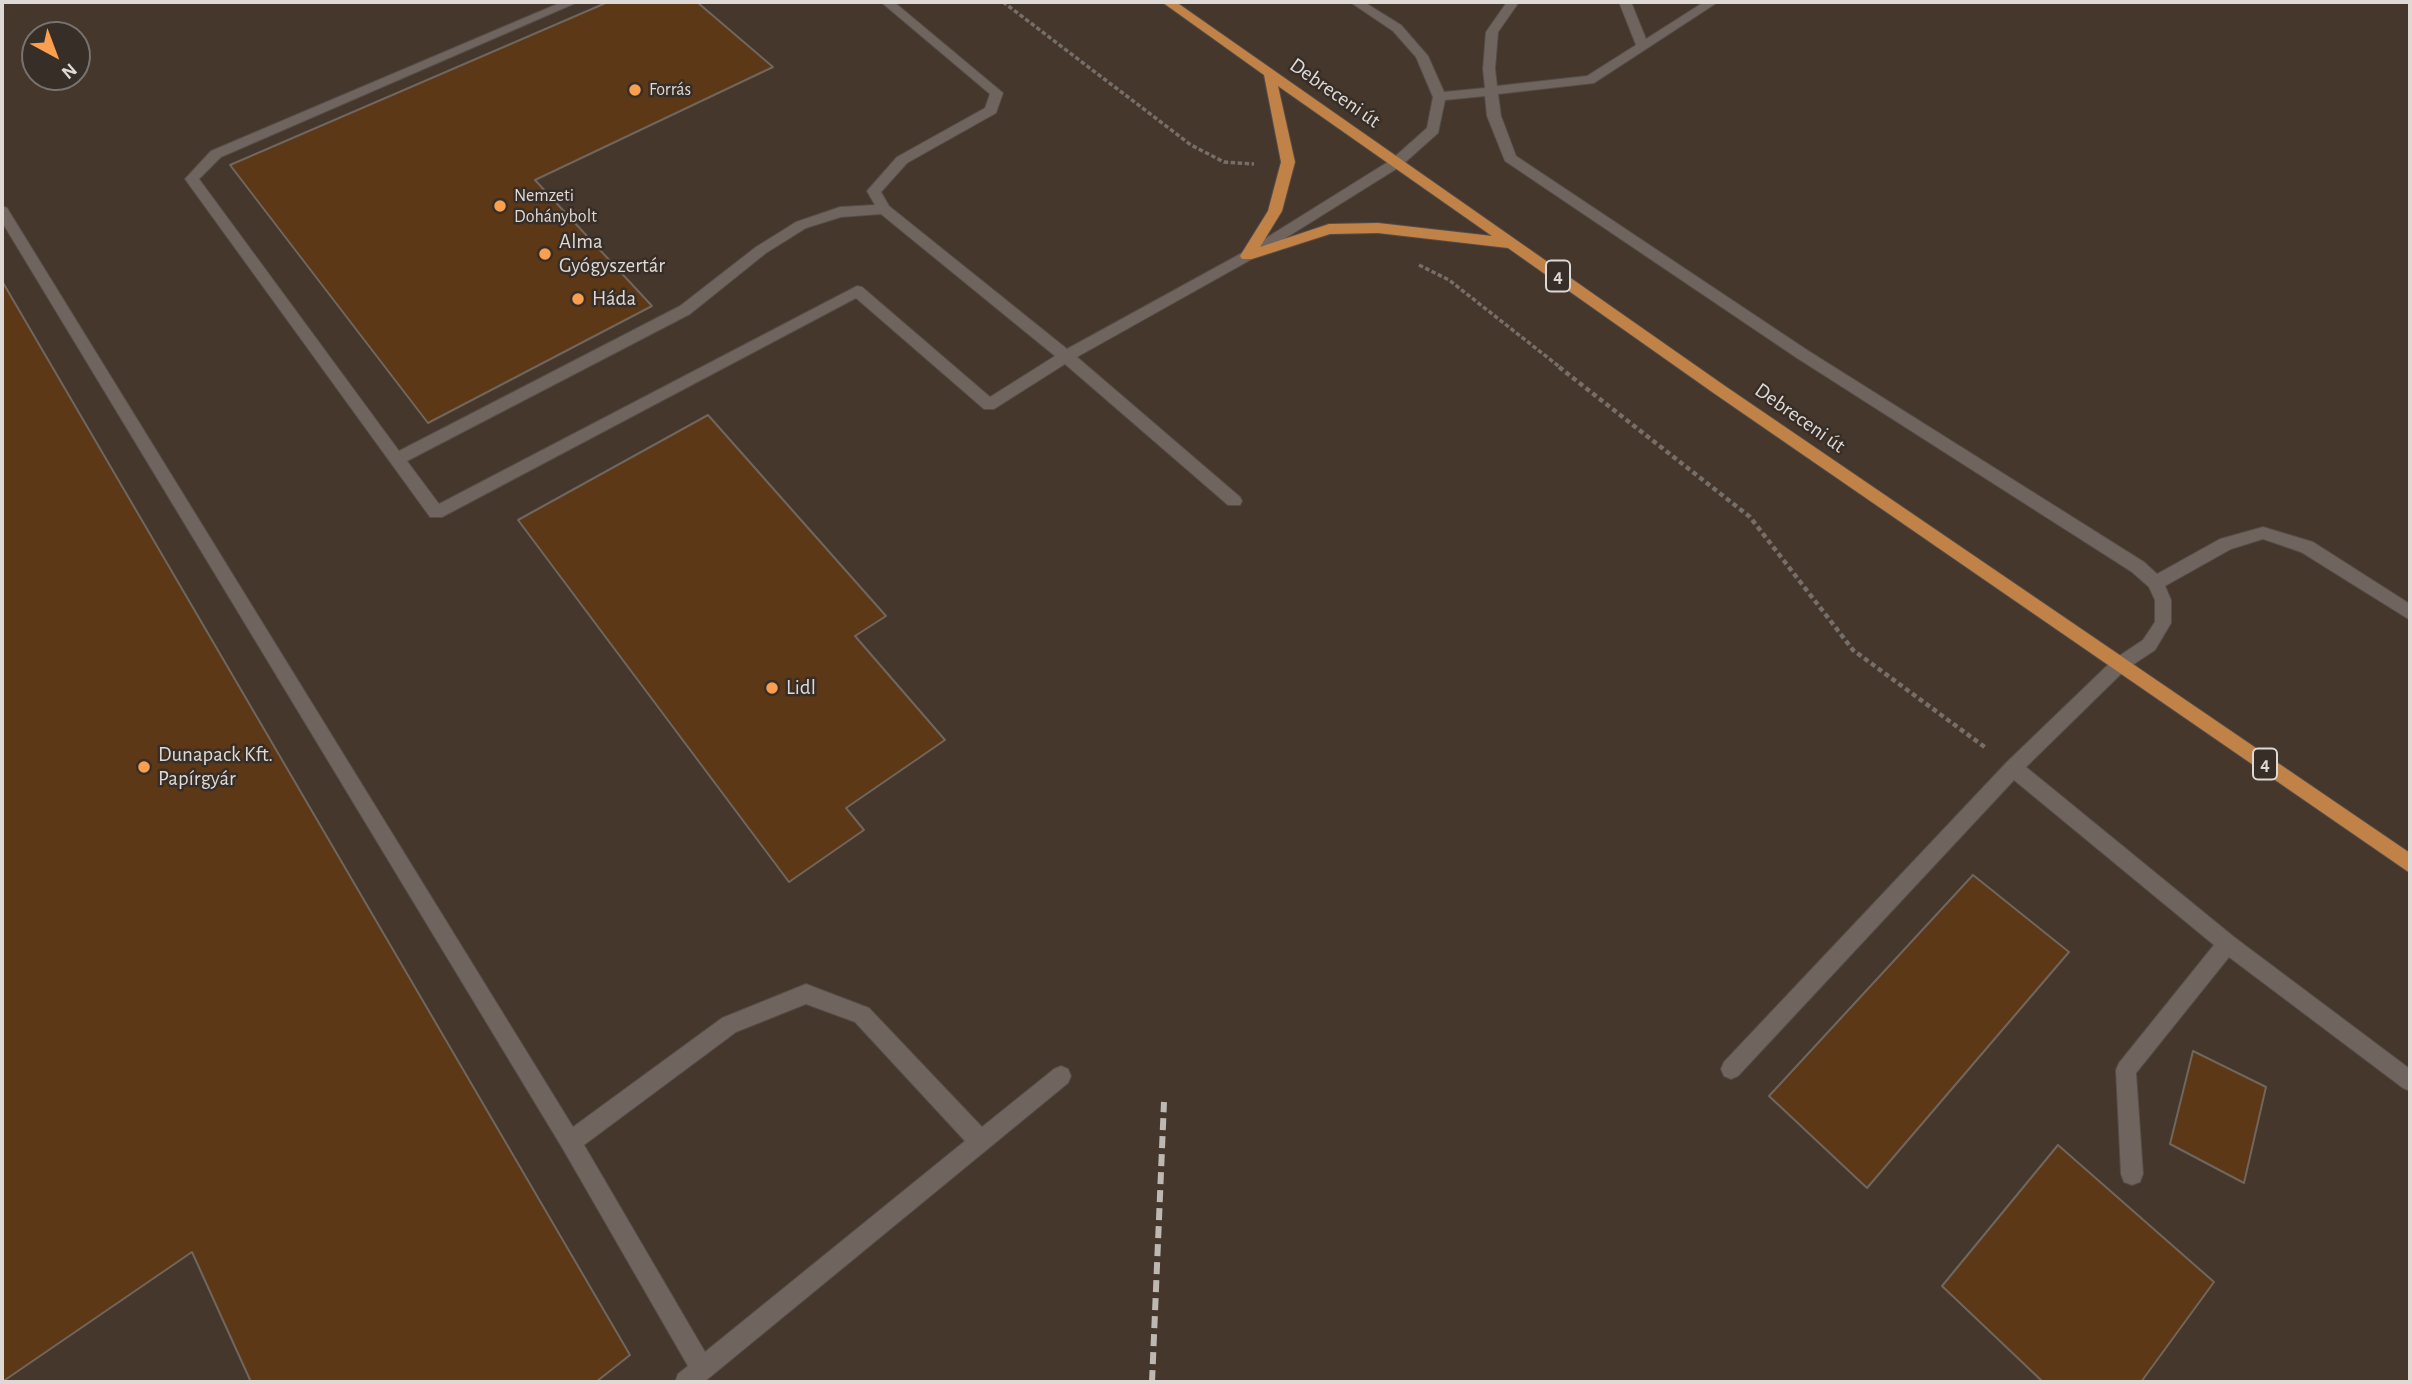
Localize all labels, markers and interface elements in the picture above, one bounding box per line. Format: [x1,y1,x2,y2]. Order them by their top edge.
north arrow [21,21,91,91]
street label: Debreceni út [1285,53,1385,133]
text: N [58,59,80,82]
place label: Forrás [649,79,691,101]
marker: Forrás [627,82,643,98]
place label: Nemzeti Dohánybolt [514,185,597,228]
marker: Nemzeti Dohánybolt [492,198,508,214]
place label: Alma Gyógyszertár [559,229,665,279]
marker: Alma Gyógyszertár [537,246,553,262]
road number: 4 [1546,260,1570,292]
place label: Háda [592,286,636,312]
marker: Háda [570,291,586,307]
street label: Debreceni út [1750,378,1850,458]
place label: Lidl [786,675,816,701]
marker: Lidl [764,680,780,696]
place label: Dunapack Kft. Papírgyár [158,742,273,792]
road number: 4 [2253,748,2277,779]
marker: Dunapack Kft. Papírgyár [136,759,152,775]

